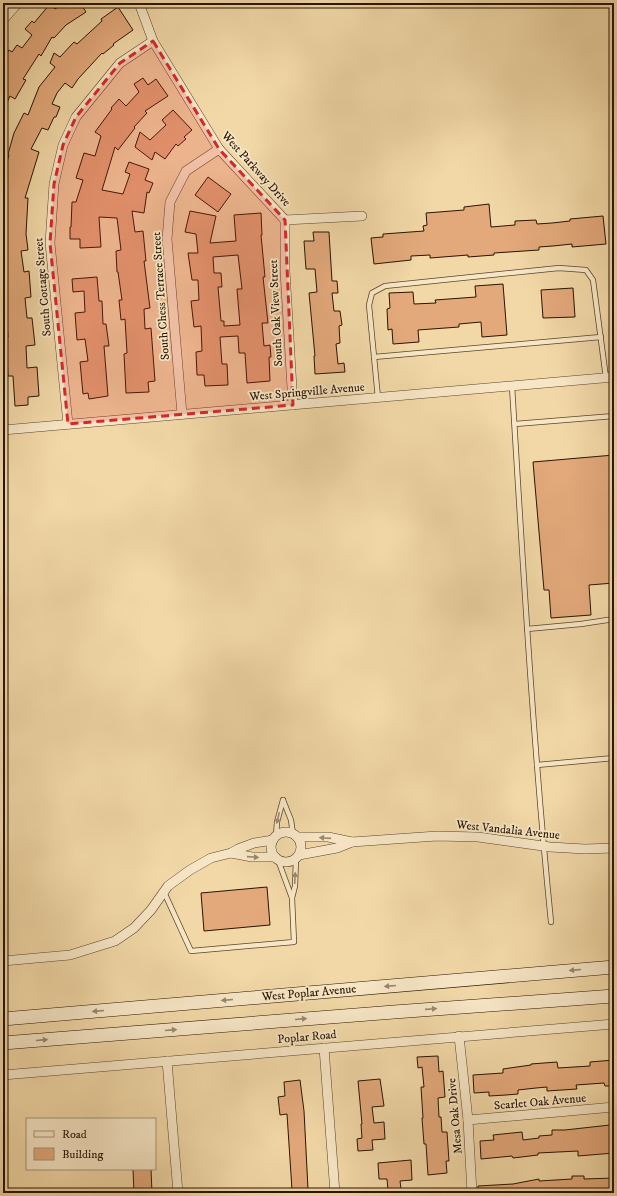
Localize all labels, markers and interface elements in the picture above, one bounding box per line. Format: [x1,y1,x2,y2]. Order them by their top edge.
street label: West Parkway Drive [218,128,294,210]
street label: South Chess Terrace Street [149,231,173,361]
street label: South Cottage Street [31,237,55,337]
street label: South Oak View Street [266,259,286,367]
street label: West Springville Avenue [248,379,365,405]
one-way arrow [275,812,281,824]
street label: West Vandalia Avenue [454,817,561,843]
one-way arrow [319,834,331,841]
one-way arrow [247,853,259,860]
one-way arrow [292,872,299,884]
one-way arrow [569,967,581,974]
street label: West Poplar Avenue [260,981,357,1005]
one-way arrow [384,983,396,990]
one-way arrow [221,997,233,1003]
one-way arrow [425,1006,437,1013]
one-way arrow [92,1008,104,1014]
one-way arrow [295,1016,307,1023]
one-way arrow [165,1026,177,1033]
street label: Poplar Road [277,1027,337,1047]
one-way arrow [36,1037,48,1043]
street label: Mesa Oak Drive [444,1077,466,1155]
street label: Scarlet Oak Avenue [493,1090,587,1114]
legend [26,1118,156,1170]
text: Road [62,1127,87,1142]
text: Building [62,1147,103,1162]

